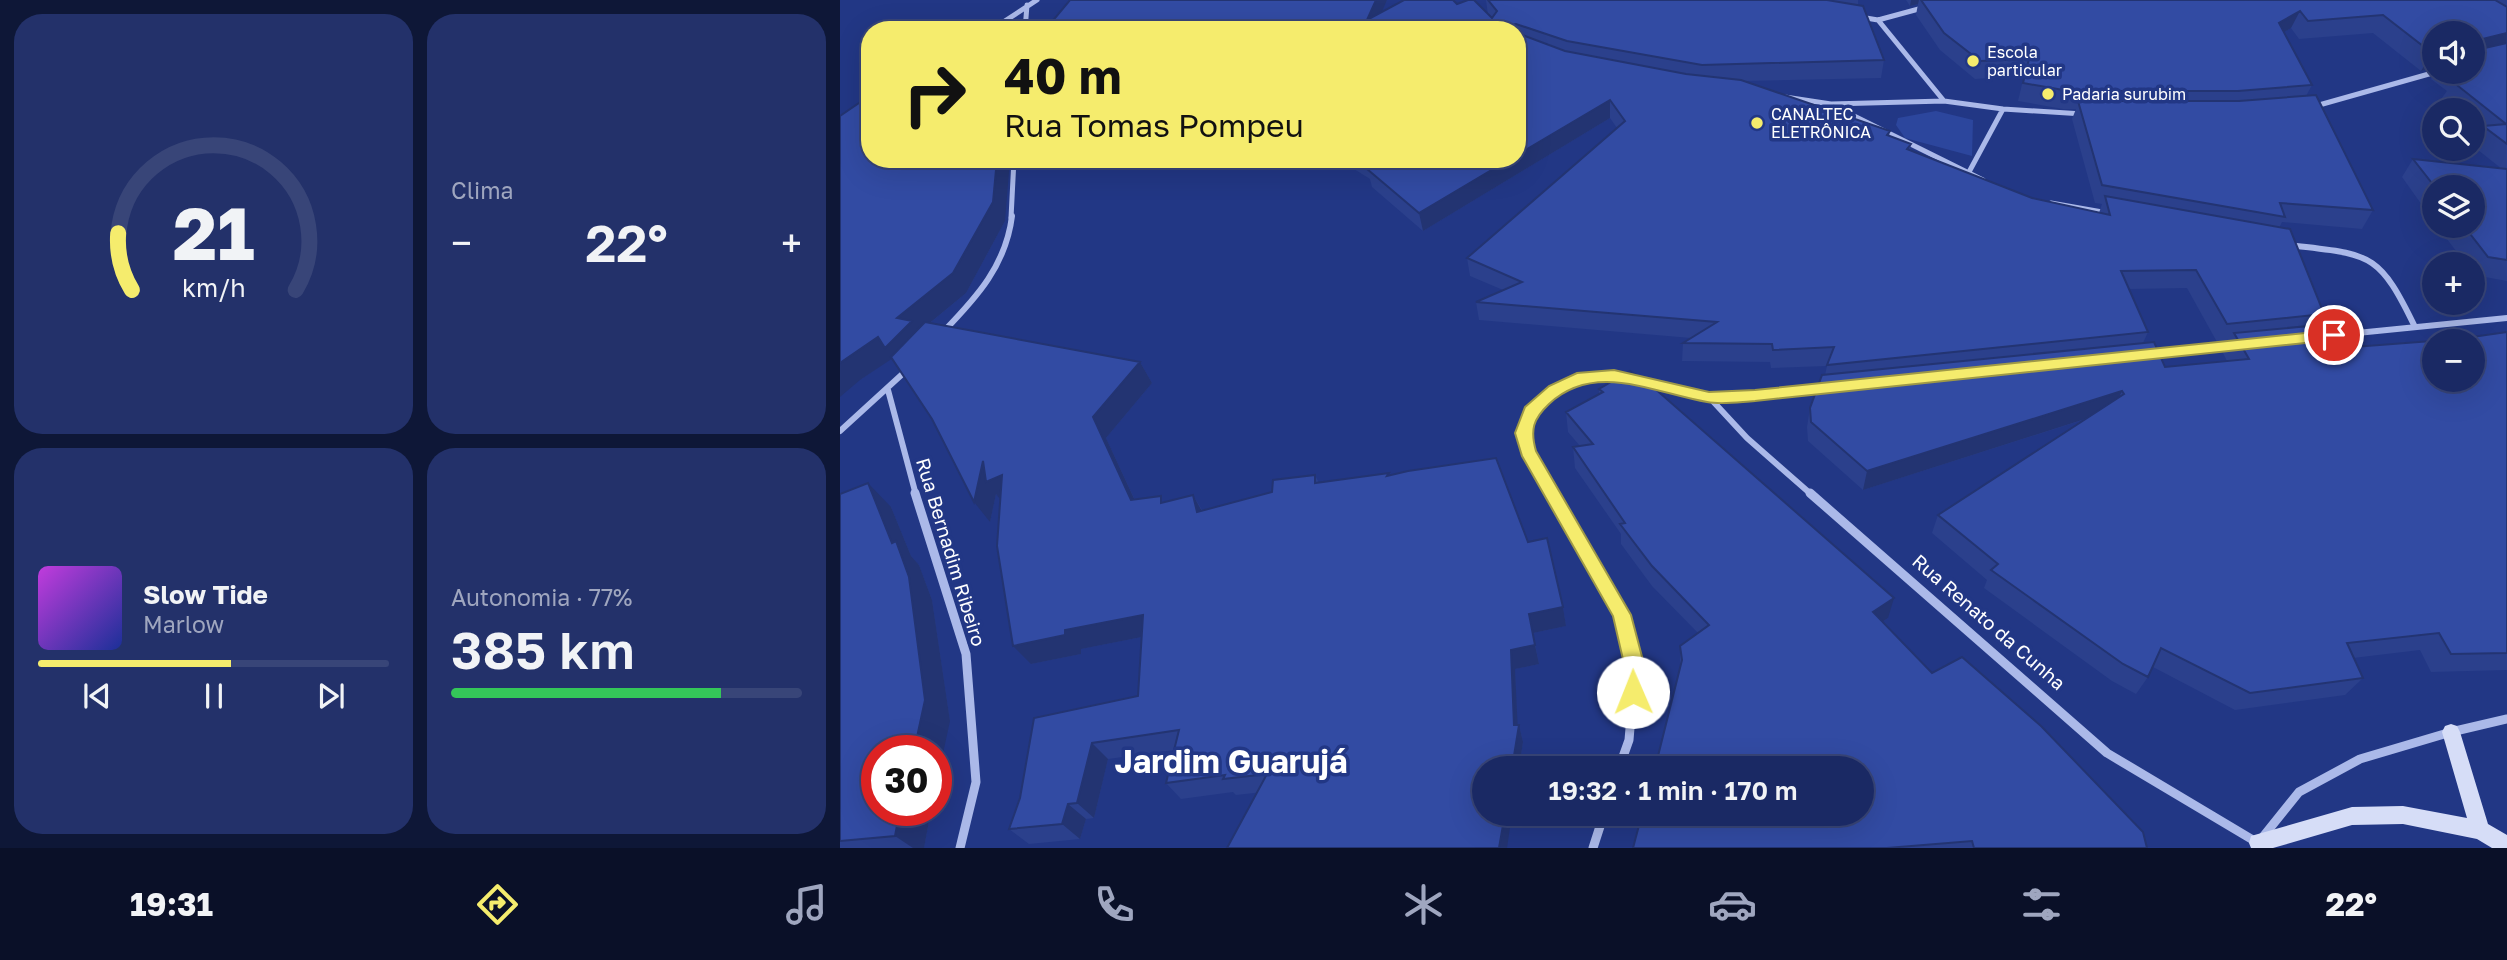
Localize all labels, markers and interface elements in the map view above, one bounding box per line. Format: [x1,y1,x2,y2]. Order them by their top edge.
map controls [2422,21,2485,392]
button: sound [2422,21,2485,84]
place label: Escola particular [1987,42,2062,80]
text: 40 m [1004,46,1122,105]
icon: right [889,49,980,140]
marker: Escola particular [1965,53,1981,69]
place label: Padaria surubim [2062,84,2186,104]
marker: Padaria surubim [2040,86,2056,102]
button: search [2422,98,2485,161]
place label: CANALTEC ELETRÔNICA [1771,104,1871,142]
text: Rua Tomas Pompeu [1004,106,1304,144]
marker: CANALTEC ELETRÔNICA [1749,115,1765,131]
button: layers [2422,175,2485,238]
text: Clima [451,176,514,204]
text: 21 [173,189,254,276]
text: 22° [585,211,668,273]
text: − [451,220,472,265]
text: + [781,220,802,265]
button: + [2422,252,2485,315]
text: km/h [182,272,245,303]
pin [2304,305,2364,365]
icon: arrive [2315,316,2353,354]
button: − [2422,329,2485,392]
street label: Rua Bernadim Ribeiro [912,455,991,649]
street label: Rua Renato da Cunha [1908,549,2070,694]
text: Slow Tide [143,579,268,610]
text: Autonomia · 77% [451,583,632,611]
text: Marlow [143,610,224,638]
text: 385 km [451,618,635,680]
position arrow [1596,655,1670,729]
icon: previous [78,677,116,715]
icon: pause [195,677,233,715]
icon: next [312,677,350,715]
speed limit sign: 30 [861,735,952,826]
district label: Jardim Guarujá [1114,742,1348,780]
text: 19:32 · 1 min · 170 m [1549,775,1797,806]
icon: directions [473,880,522,929]
icon: music [782,880,831,929]
icon: phone [1090,880,1139,929]
icon: climate [1399,880,1448,929]
icon: car [1708,880,1757,929]
icon: filters [2017,880,2066,929]
text: 19:31 [130,885,213,923]
text: 22° [2326,885,2377,923]

